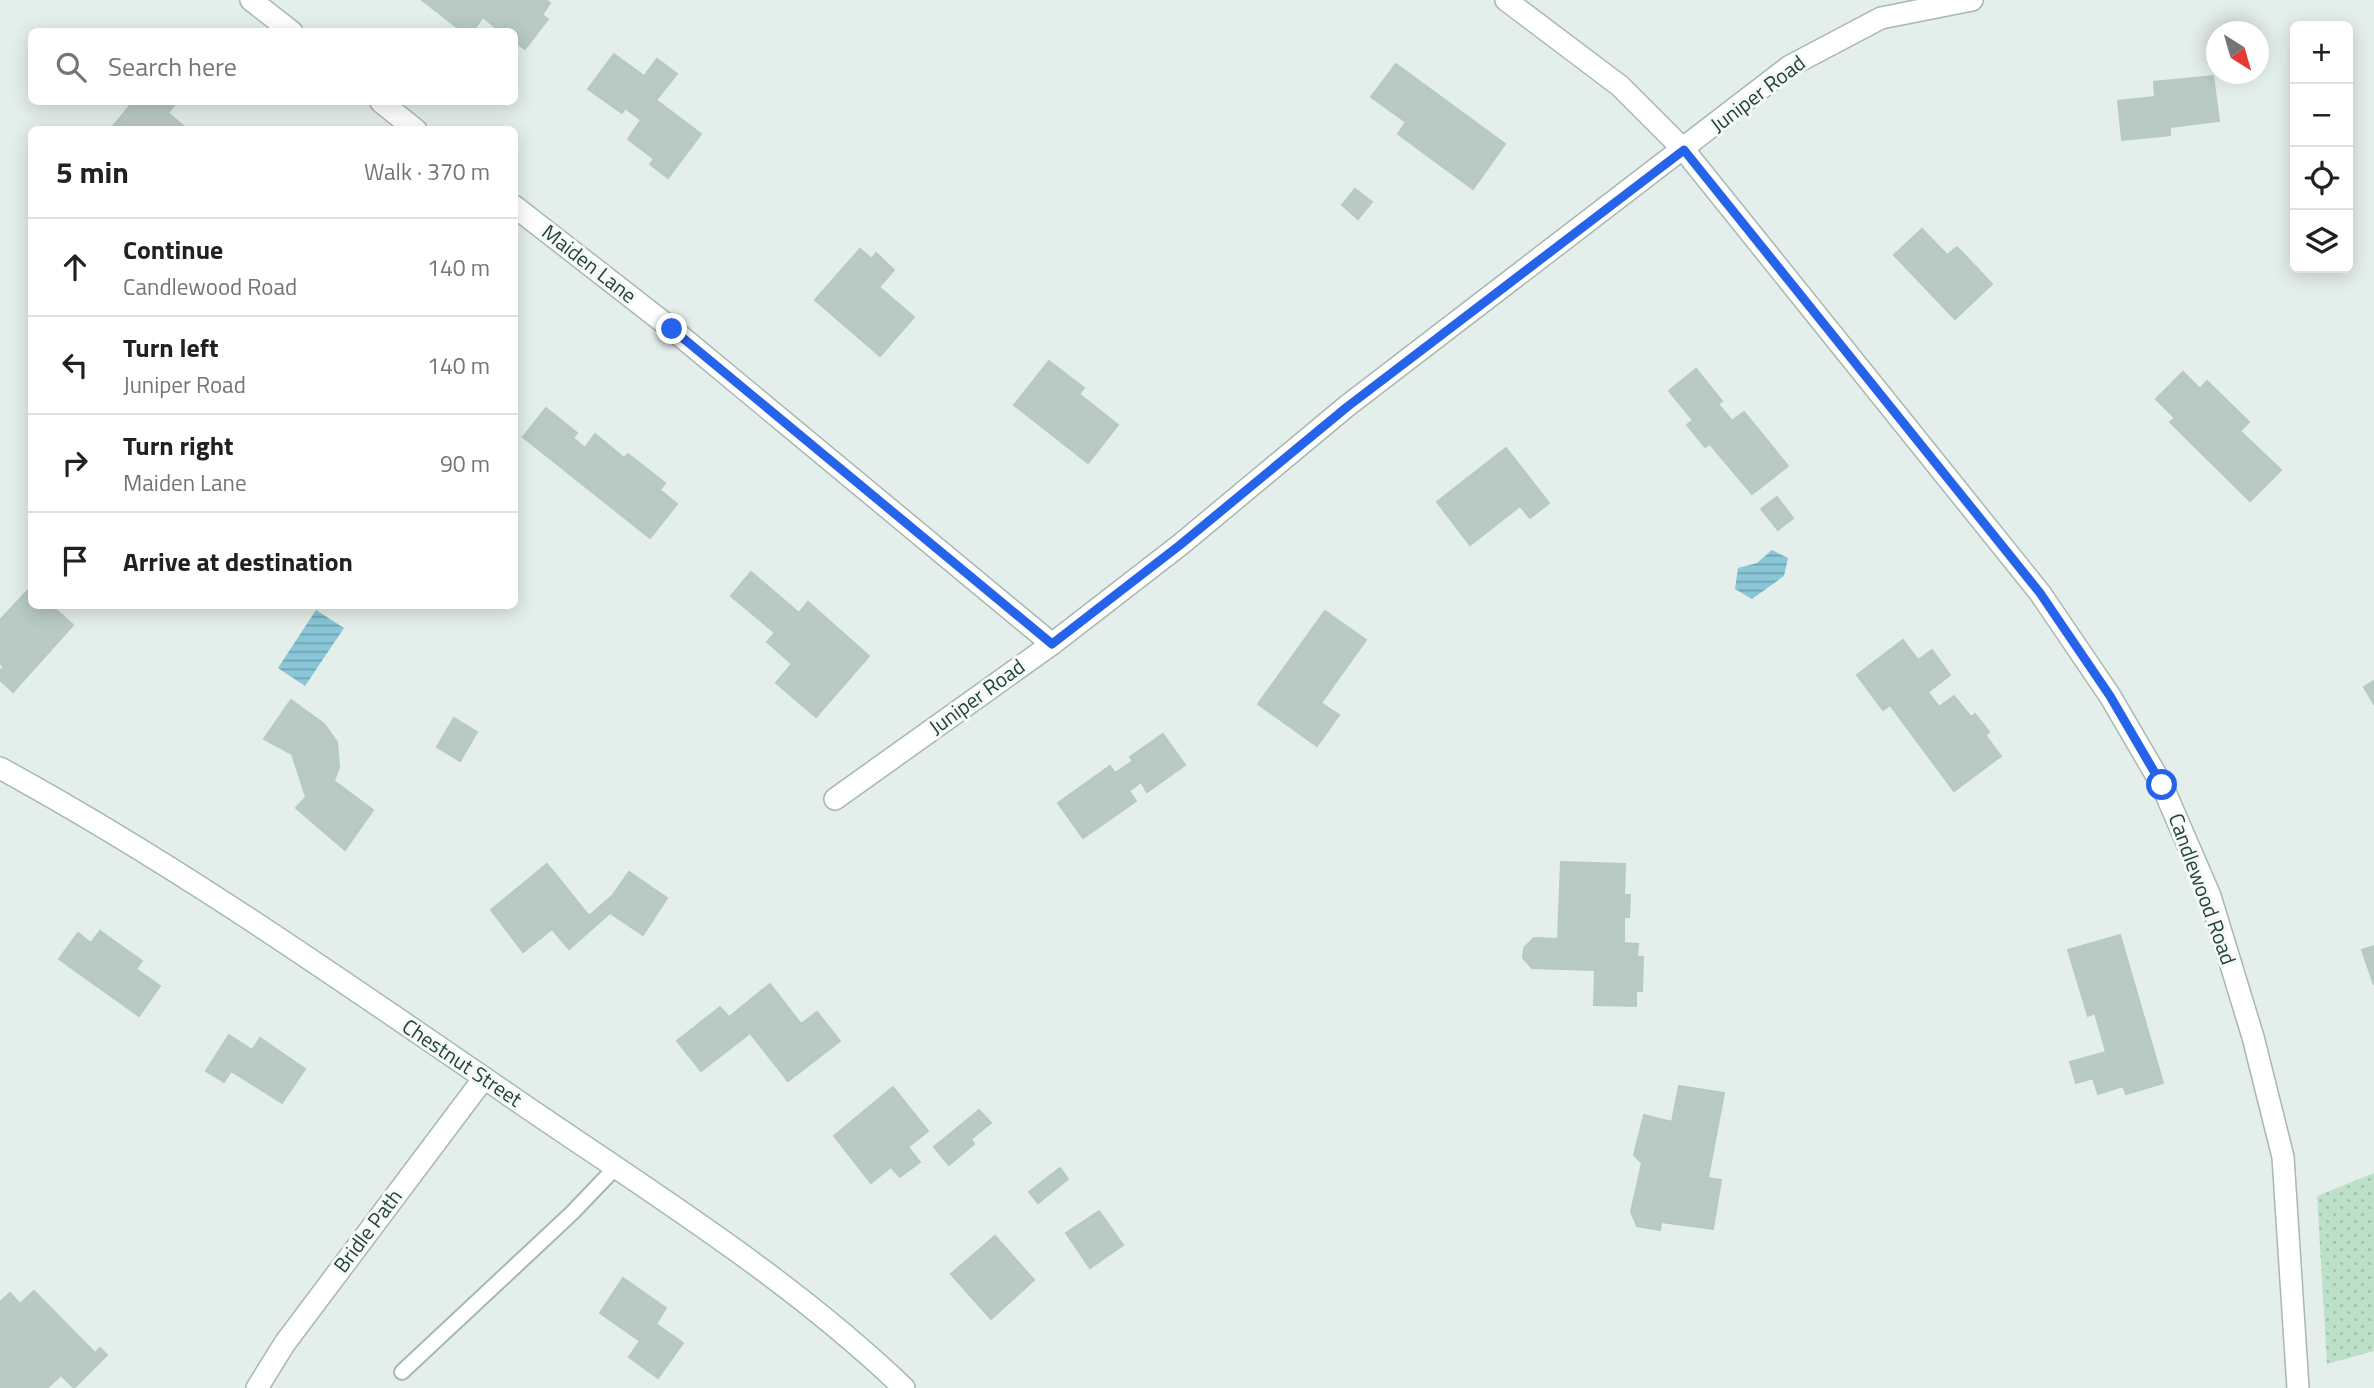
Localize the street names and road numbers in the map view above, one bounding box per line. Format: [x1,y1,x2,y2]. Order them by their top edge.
street label: Juniper Road [1703,47,1812,140]
street label: Maiden Lane [535,216,644,311]
street label: Juniper Road [922,650,1031,742]
street label: Candlewood Road [2161,809,2245,969]
street label: Chestnut Street [396,1010,530,1115]
street label: Bridle Path [325,1182,409,1279]

